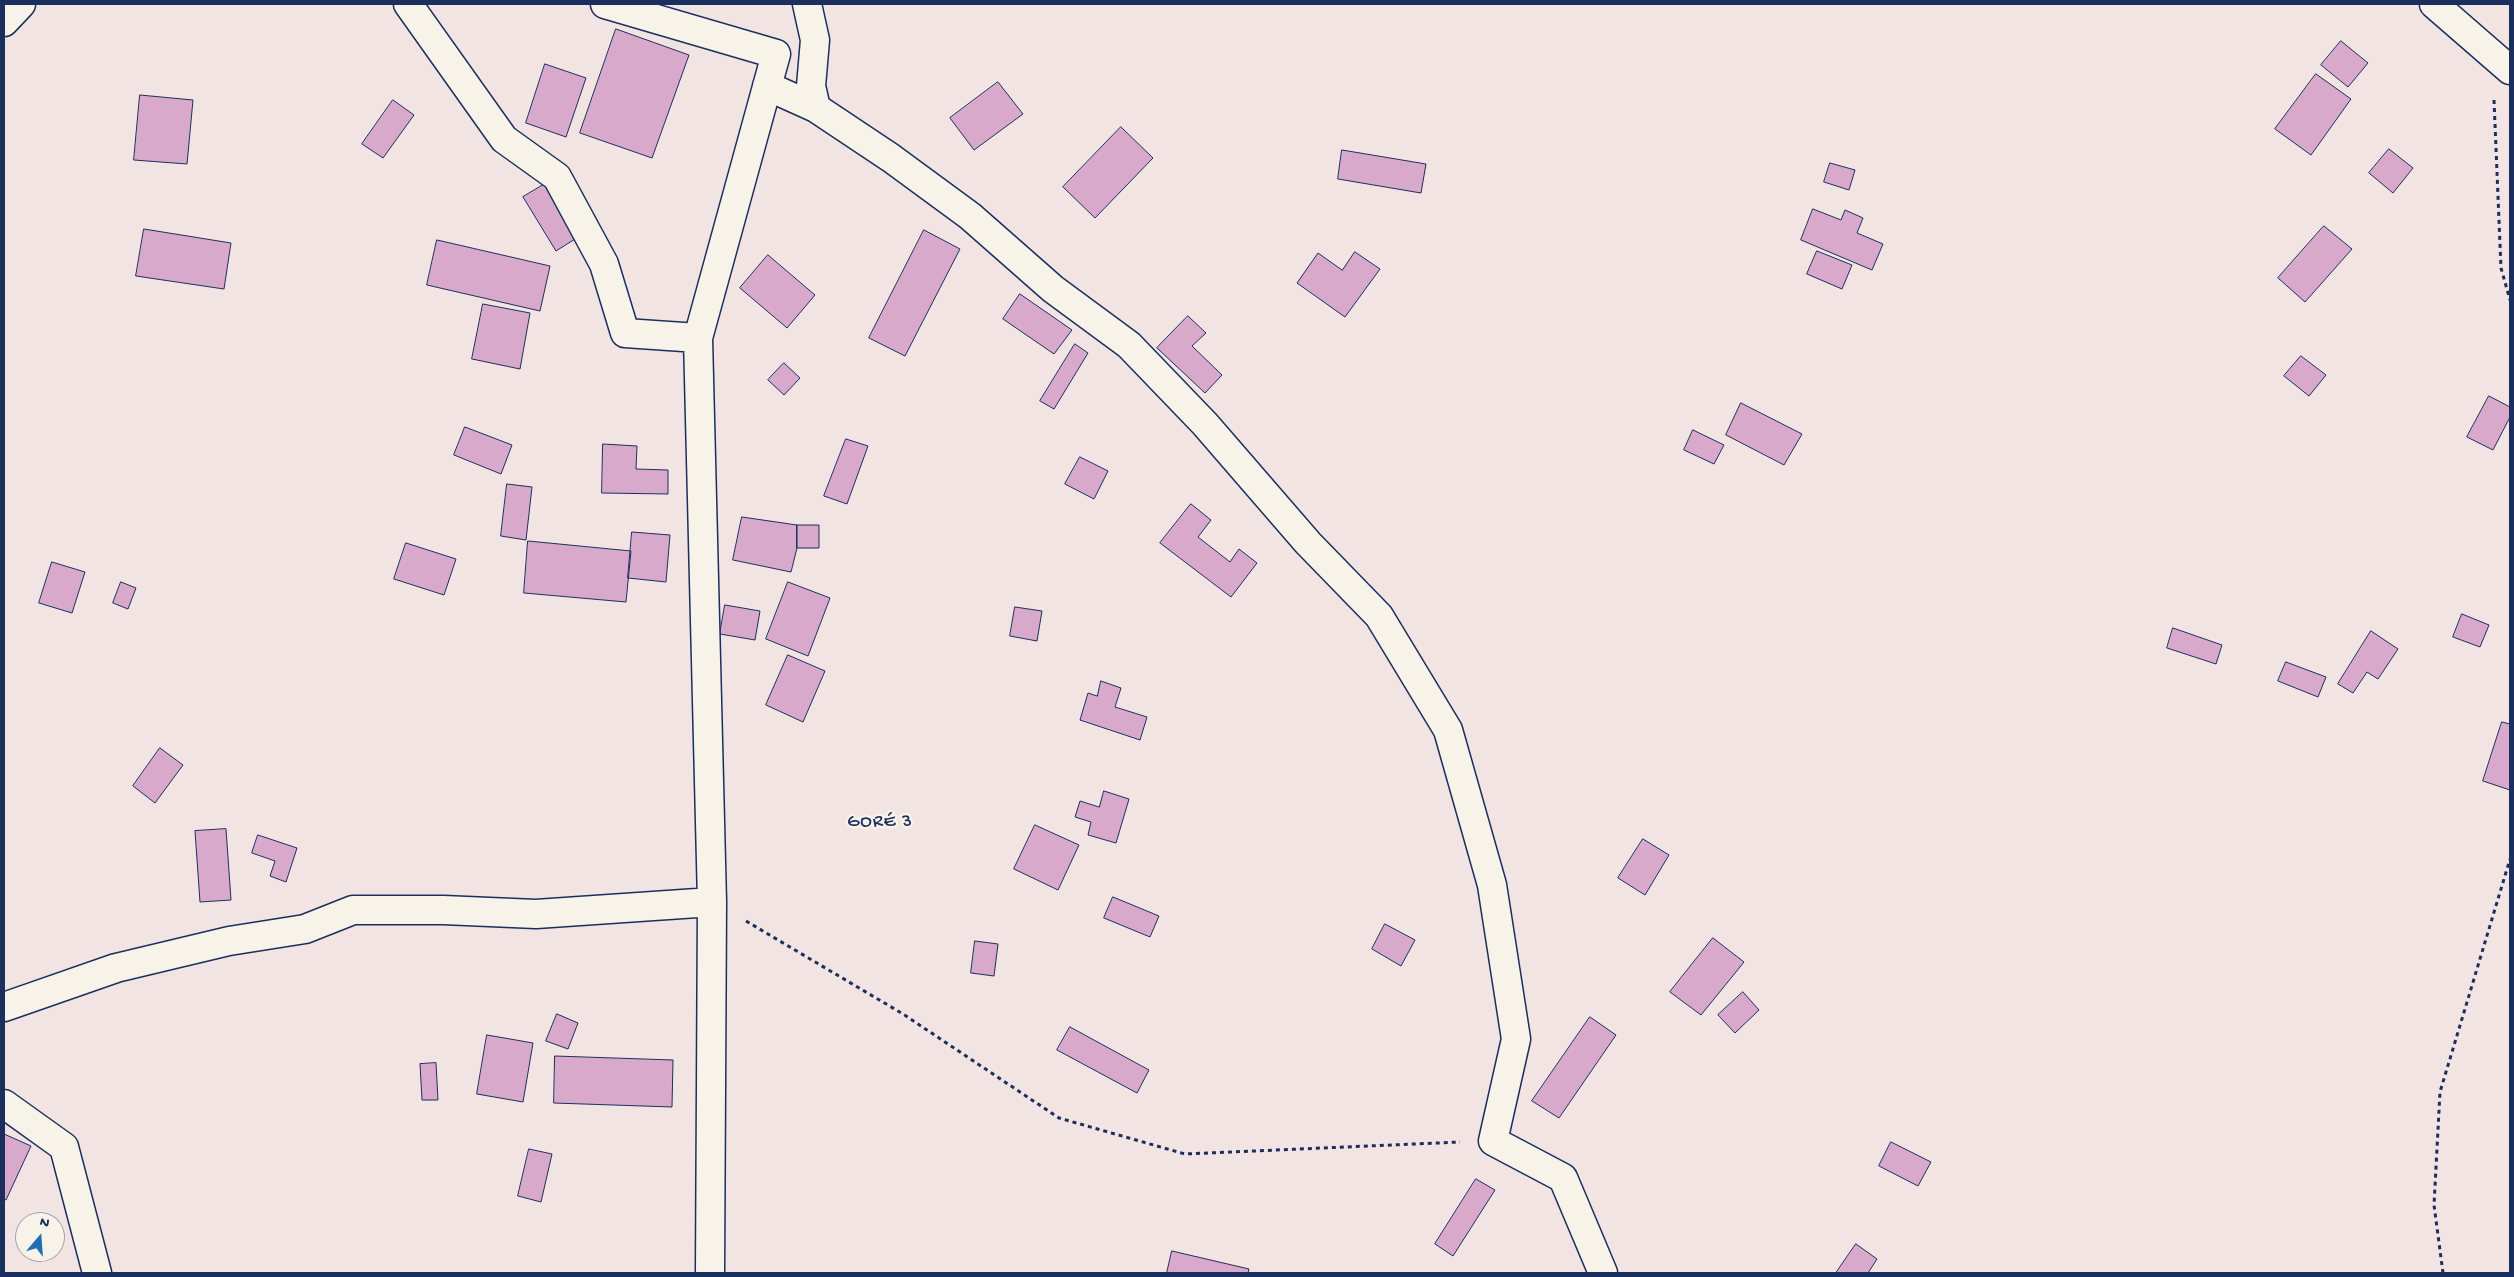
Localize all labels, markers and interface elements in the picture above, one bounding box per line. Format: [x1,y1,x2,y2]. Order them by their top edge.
district label: GORÉ 3 [846,812,914,834]
north arrow [15,1212,65,1262]
text: N [38,1214,51,1233]

